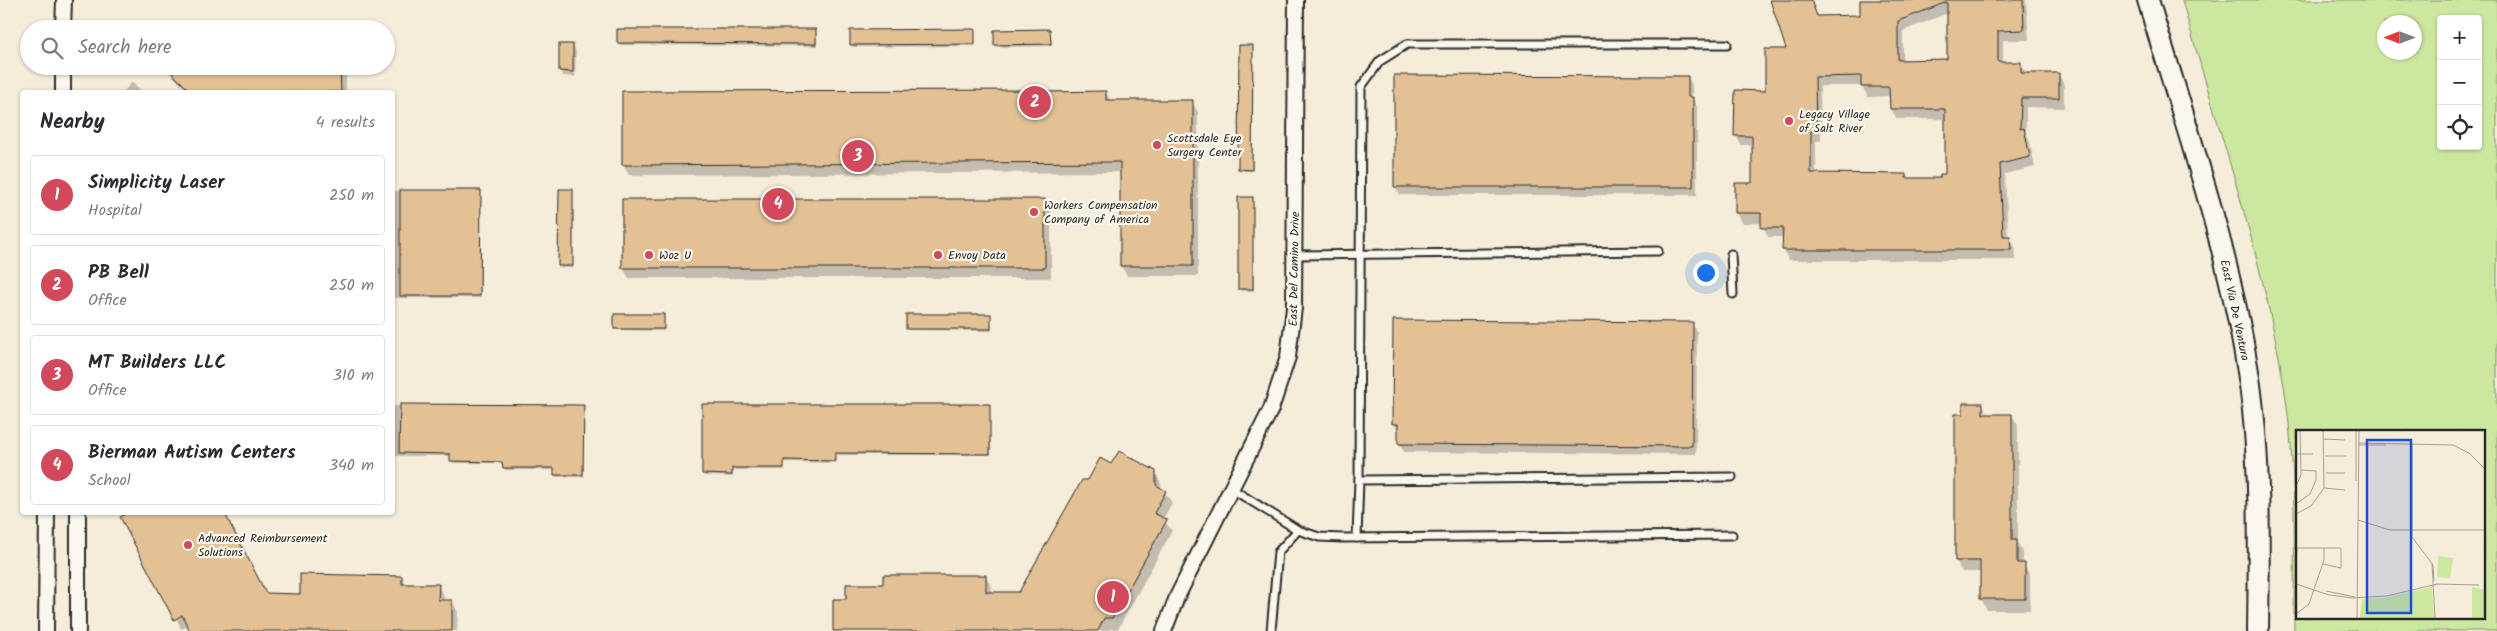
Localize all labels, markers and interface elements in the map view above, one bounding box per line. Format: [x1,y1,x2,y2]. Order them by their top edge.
north arrow [2377,15,2422,60]
map controls [2437,15,2482,150]
button: + [2437,15,2482,60]
search box [20,20,395,75]
text: Search here [78,33,172,63]
icon: search [38,34,66,62]
button: − [2437,60,2482,105]
pin: 2 [1019,83,1051,121]
place label: Legacy Village of Salt River [1799,105,1871,138]
button: locate [2437,105,2482,150]
text: Nearby [40,106,105,139]
text: 4 results [316,110,375,135]
marker: Legacy Village of Salt River [1783,115,1795,127]
place label: Scottsdale Eye Surgery Center [1167,129,1243,162]
pin: 3 [842,137,874,175]
marker: Scottsdale Eye Surgery Center [1151,139,1163,151]
text: Simplicity Laser [88,168,224,198]
text: 1 [55,183,59,208]
text: 250 m [329,183,374,208]
pin: 4 [762,185,794,223]
place label: Workers Compensation Company of America [1044,196,1158,229]
text: Hospital [88,198,142,223]
marker: Workers Compensation Company of America [1028,206,1040,218]
street label: East Del Camino Drive [1284,211,1305,327]
place label: Woz U [659,246,691,265]
place label: Envoy Data [948,246,1006,265]
marker: Woz U [643,249,655,261]
marker: Envoy Data [932,249,944,261]
text: PB Bell [88,258,149,288]
street label: East Via De Ventura [2215,258,2255,363]
your location [1693,260,1719,286]
text: 2 [52,273,62,298]
text: 250 m [329,273,374,298]
text: Office [88,288,127,313]
text: MT Builders LLC [88,348,226,378]
text: 3 [53,363,61,388]
text: 310 m [333,363,374,388]
text: Office [88,378,127,403]
inset map [2296,430,2484,618]
text: Bierman Autism Centers [88,438,296,468]
text: 4 [53,453,61,478]
text: 340 m [329,453,374,478]
text: School [88,468,131,493]
place label: Advanced Reimbursement Solutions [198,529,328,562]
marker: Advanced Reimbursement Solutions [182,539,194,551]
pin: 1 [1097,578,1129,616]

